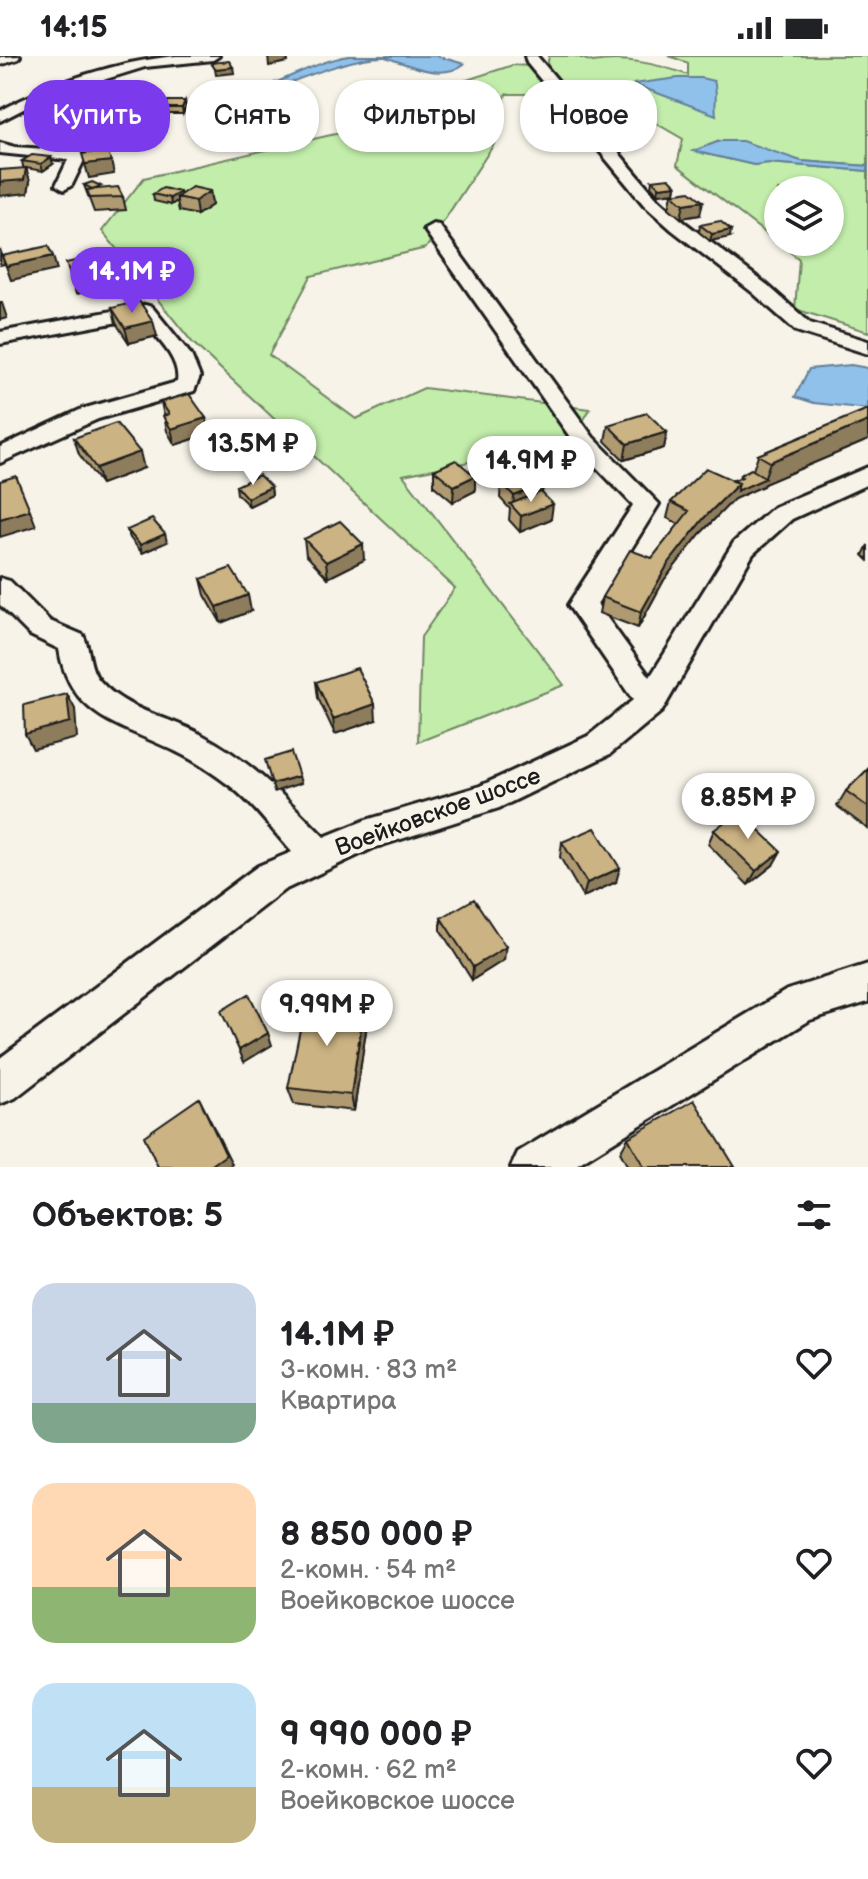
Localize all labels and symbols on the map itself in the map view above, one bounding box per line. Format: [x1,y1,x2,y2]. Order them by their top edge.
pin: 14.1M ₽ [58,247,206,315]
pin: 13.5M ₽ [179,419,327,487]
pin: 14.9M ₽ [457,436,605,504]
street label: Воейковское шоссе [331,761,545,863]
pin: 8.85M ₽ [674,773,822,841]
pin: 9.99M ₽ [253,980,401,1048]

